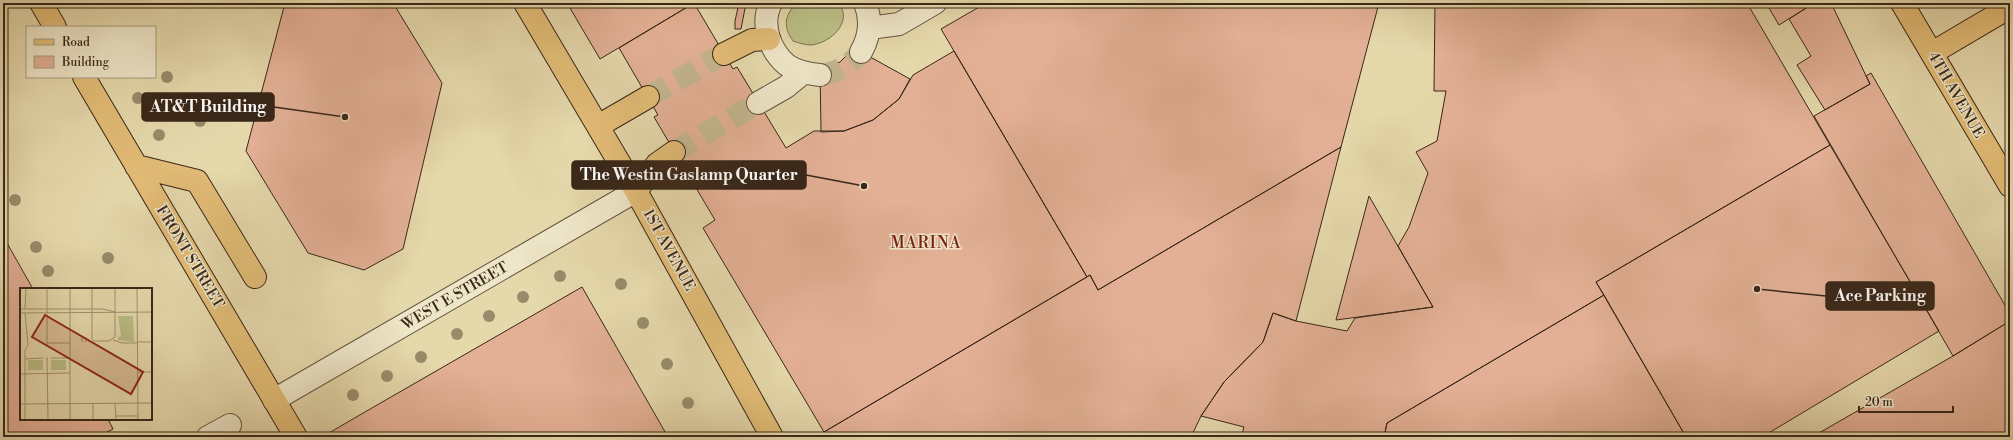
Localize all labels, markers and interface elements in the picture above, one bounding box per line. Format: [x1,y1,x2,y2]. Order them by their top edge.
legend [26,26,156,78]
text: Road [62,35,90,50]
street label: 4TH AVENUE [1924,48,1988,142]
text: Building [61,55,110,70]
callout: AT&T Building [142,93,274,121]
text: AT&T Building [149,97,267,117]
callout: The Westin Gaslamp Quarter [572,161,806,189]
text: The Westin Gaslamp Quarter [580,165,798,185]
street label: FRONT STREET [152,202,228,312]
street label: 1ST AVENUE [639,206,699,294]
district label: MARINA [890,233,962,253]
street label: WEST E STREET [397,258,512,335]
callout: Ace Parking [1826,282,1934,310]
text: Ace Parking [1833,286,1927,306]
inset map [20,288,152,420]
scale bar [1859,388,1953,414]
text: 20 m [1865,395,1893,410]

